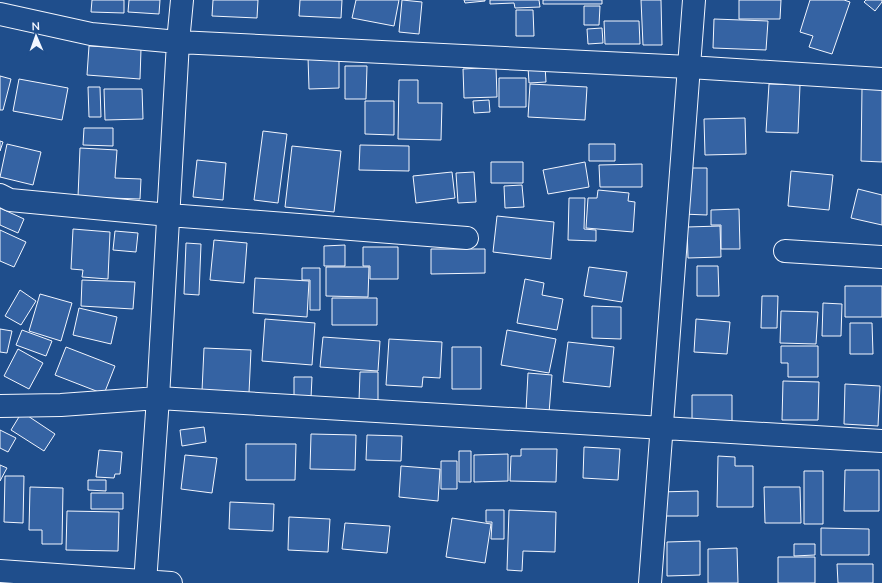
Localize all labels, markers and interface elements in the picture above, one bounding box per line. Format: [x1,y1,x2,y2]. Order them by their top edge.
north arrow [16,16,56,56]
text: N [31,19,40,33]

